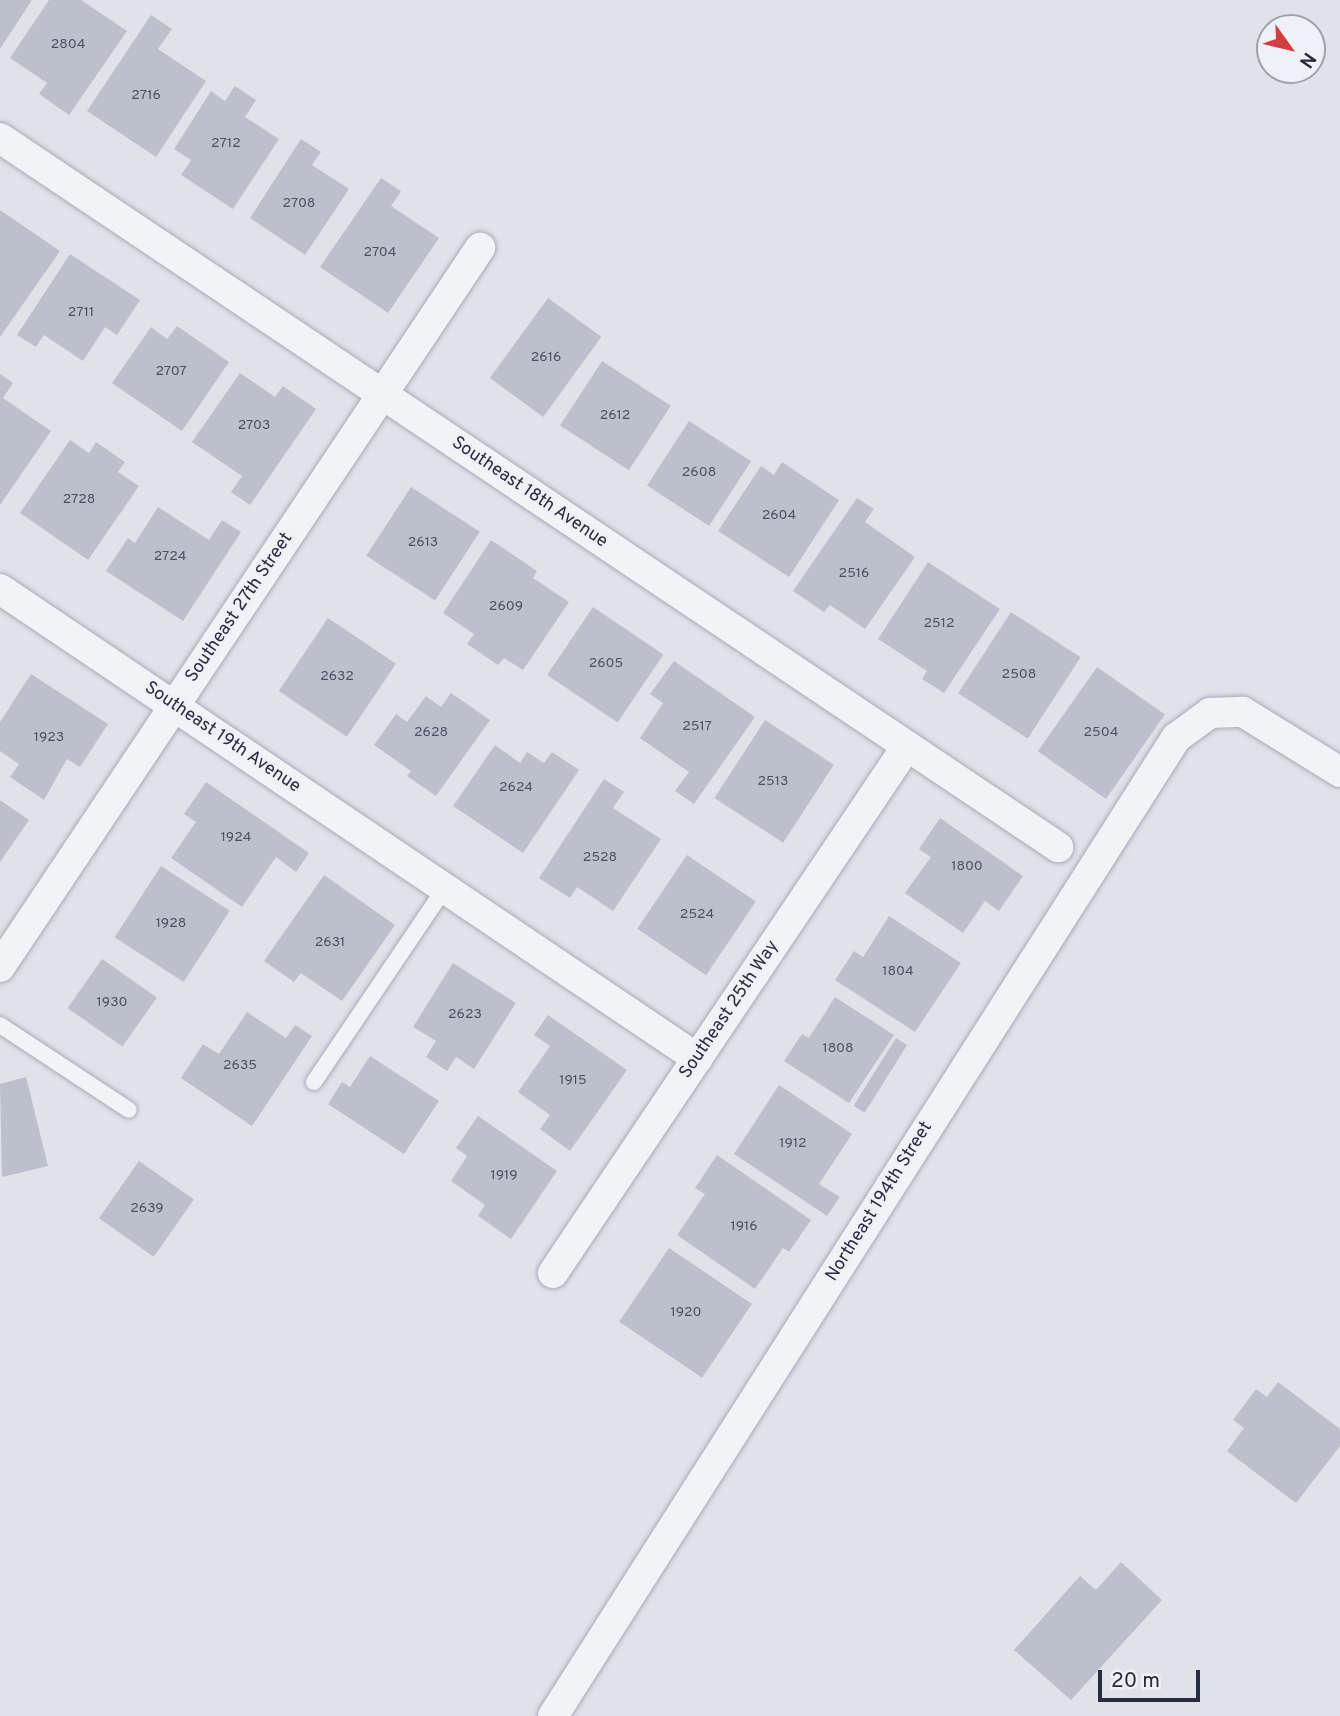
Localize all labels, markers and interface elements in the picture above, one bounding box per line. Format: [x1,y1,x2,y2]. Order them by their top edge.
north arrow [1256,14,1326,84]
house number: 2804 [51,37,85,53]
text: N [1293,47,1321,72]
house number: 2716 [131,88,161,104]
house number: 2712 [211,136,241,152]
house number: 2708 [283,196,315,212]
house number: 2704 [364,245,396,261]
house number: 2711 [68,305,94,321]
house number: 2616 [531,350,561,366]
house number: 2707 [155,364,187,380]
house number: 2612 [600,408,630,424]
house number: 2703 [238,418,270,434]
street label: Southeast 18th Avenue [447,433,611,553]
house number: 2608 [682,465,716,481]
house number: 2728 [63,492,95,508]
house number: 2604 [762,508,796,524]
street label: Southeast 27th Street [182,529,298,687]
house number: 2613 [408,535,438,551]
house number: 2724 [154,549,186,565]
house number: 2516 [839,566,869,582]
house number: 2609 [489,599,523,615]
house number: 2512 [923,616,955,632]
house number: 2605 [589,656,623,672]
house number: 2508 [1002,667,1036,683]
house number: 2632 [320,669,354,685]
street label: Southeast 19th Avenue [140,678,304,798]
house number: 2517 [682,719,712,735]
house number: 2628 [414,725,448,741]
house number: 2504 [1084,725,1118,741]
house number: 1923 [34,730,64,746]
house number: 2513 [758,774,788,790]
house number: 2624 [499,780,533,796]
house number: 1924 [221,830,251,846]
house number: 2528 [583,850,617,866]
house number: 1800 [951,859,983,875]
house number: 2524 [680,907,714,923]
house number: 1928 [156,916,186,932]
house number: 2631 [315,935,345,951]
street label: Southeast 25th Way [676,937,784,1083]
house number: 1804 [882,964,914,980]
house number: 1930 [97,995,127,1011]
house number: 2623 [448,1007,482,1023]
house number: 1808 [822,1041,854,1057]
house number: 2635 [223,1058,257,1074]
house number: 1915 [559,1073,587,1089]
street label: Northeast 194th Street [822,1118,938,1286]
house number: 1912 [779,1136,807,1152]
house number: 1919 [490,1168,518,1184]
house number: 2639 [130,1201,164,1217]
house number: 1916 [730,1219,758,1235]
house number: 1920 [670,1305,702,1321]
scale bar [1102,1656,1204,1700]
text: 20 m [1111,1668,1160,1695]

